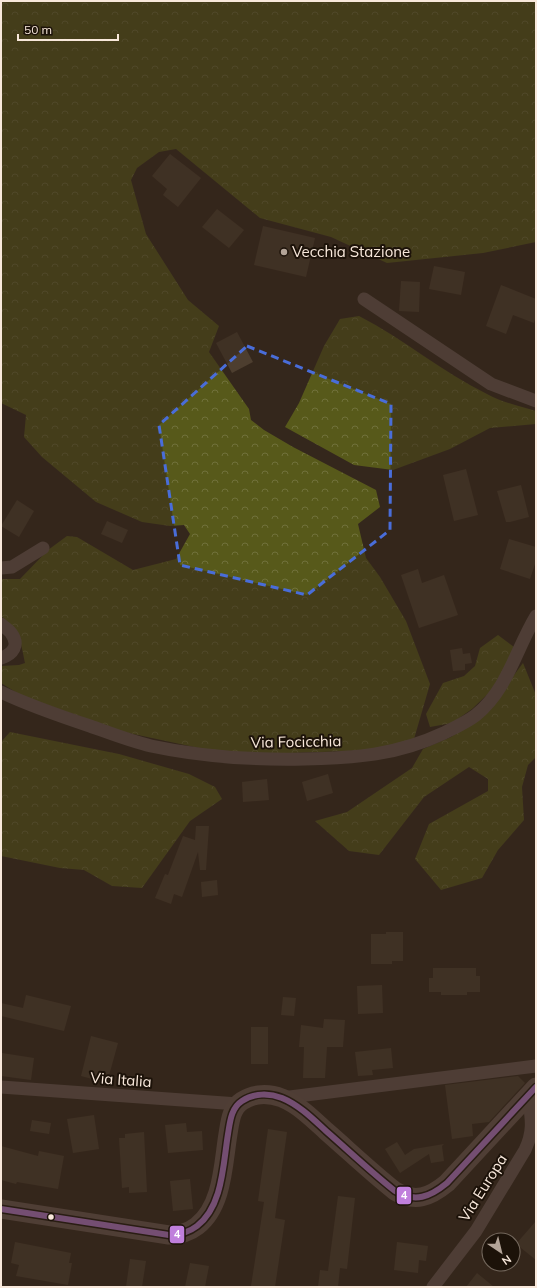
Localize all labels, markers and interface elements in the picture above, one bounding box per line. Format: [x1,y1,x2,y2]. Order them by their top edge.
scale bar [18,16,118,42]
text: 50 m [24,22,52,37]
place label: Vecchia Stazione [292,242,410,261]
marker: Vecchia Stazione [279,247,289,257]
street label: Via Focicchia [250,731,342,752]
street label: Via Italia [90,1068,152,1091]
street label: Via Europa [454,1150,511,1225]
line badge: 4 [396,1186,412,1205]
text: 4 [401,1188,408,1202]
unlabelled marker [46,1212,56,1222]
line badge: 4 [169,1225,185,1244]
text: 4 [174,1227,181,1241]
north arrow [481,1232,521,1272]
text: N [499,1252,514,1268]

